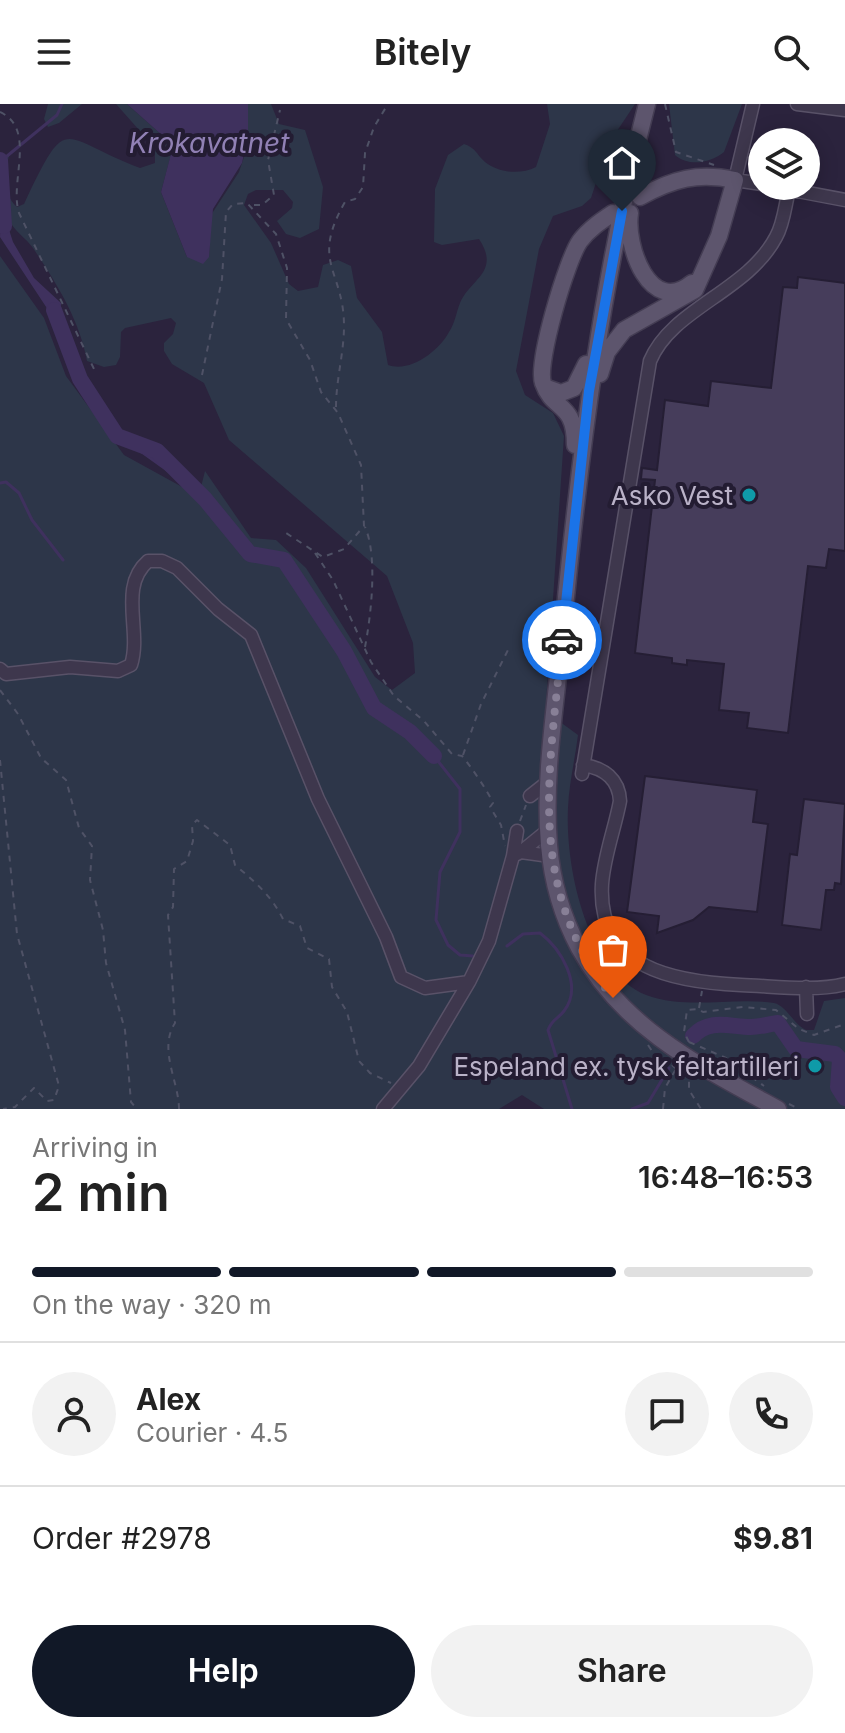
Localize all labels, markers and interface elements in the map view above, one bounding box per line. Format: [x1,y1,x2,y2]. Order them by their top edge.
icon: menu [32,30,76,74]
text: Bitely [374,30,471,74]
icon: search [769,30,813,74]
water label: Krokavatnet [129,126,290,160]
map controls [748,128,820,200]
button: layers [748,128,820,200]
pin [588,129,656,211]
icon: home [600,141,644,185]
place label: Asko Vest [611,480,733,511]
marker: Asko Vest [740,486,758,504]
courier [522,600,602,680]
icon: car [540,618,584,662]
pin [579,916,647,998]
icon: bag [591,928,635,972]
place label: Espeland ex. tysk feltartilleri [453,1051,799,1082]
marker: Espeland ex. tysk feltartilleri [806,1057,824,1075]
text: Arriving in [32,1132,158,1163]
text: 16:48–16:53 [638,1159,813,1195]
text: 2 min [32,1161,170,1224]
text: On the way · 320 m [32,1289,272,1320]
button: person [32,1372,116,1456]
button: chat [625,1372,709,1456]
button: phone [729,1372,813,1456]
text: Alex [136,1381,201,1417]
text: Courier · 4.5 [136,1417,288,1448]
text: Order #2978 [32,1520,212,1556]
text: $9.81 [733,1520,813,1556]
button: Help [32,1625,415,1717]
button: Share [431,1625,813,1717]

